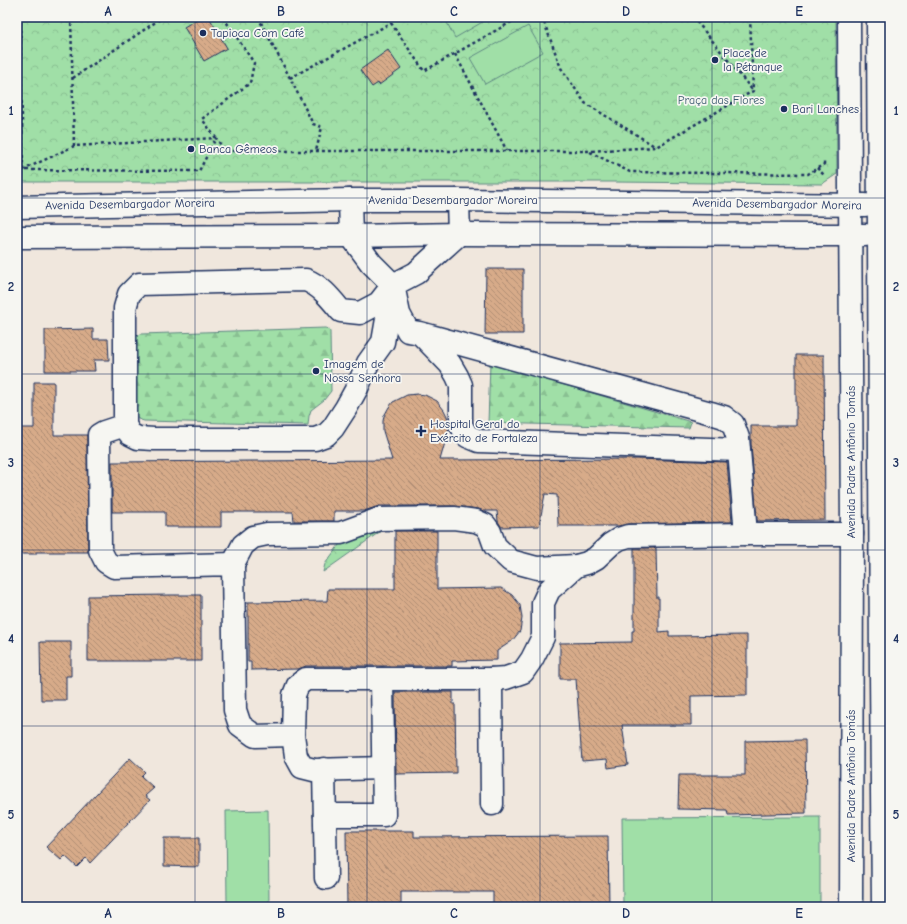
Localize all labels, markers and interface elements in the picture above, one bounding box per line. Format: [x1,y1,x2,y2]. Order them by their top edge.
text: A [104,4,112,19]
text: B [277,4,285,19]
text: C [450,4,458,19]
text: D [622,4,630,19]
text: E [795,4,803,19]
place label: Tapioca Com Café [211,26,304,40]
marker: Tapioca Com Café [198,28,208,38]
place label: Place de la Pétanque [723,46,782,74]
marker: Place de la Pétanque [710,55,720,65]
park label: Praça das Flores [678,93,764,107]
place label: Bari Lanches [792,102,859,116]
text: 1 [8,103,14,118]
text: 1 [893,103,899,118]
marker: Bari Lanches [779,104,789,114]
place label: Banca Gêmeos [199,142,277,156]
marker: Banca Gêmeos [186,144,196,154]
street label: Avenida Desembargador Moreira [368,193,538,207]
street label: Avenida Desembargador Moreira [45,196,215,212]
street label: Avenida Desembargador Moreira [692,196,862,212]
text: 2 [8,279,14,294]
text: 2 [893,279,899,294]
place label: Imagem de Nossa Senhora [324,357,401,385]
marker: Imagem de Nossa Senhora [311,366,321,376]
street label: Avenida Padre Antônio Tomás [844,386,858,538]
place label: Hospital Geral do Exército de Fortaleza [430,417,538,445]
marker: Hospital Geral do Exército de Fortaleza [415,425,427,437]
text: 3 [8,455,14,470]
text: 3 [893,455,899,470]
text: 4 [8,631,14,646]
text: 4 [893,631,899,646]
street label: Avenida Padre Antônio Tomás [844,710,858,862]
text: 5 [8,807,15,822]
text: 5 [893,807,900,822]
text: A [104,906,112,921]
text: B [277,906,285,921]
text: C [450,906,458,921]
text: D [622,906,630,921]
text: E [795,906,803,921]

